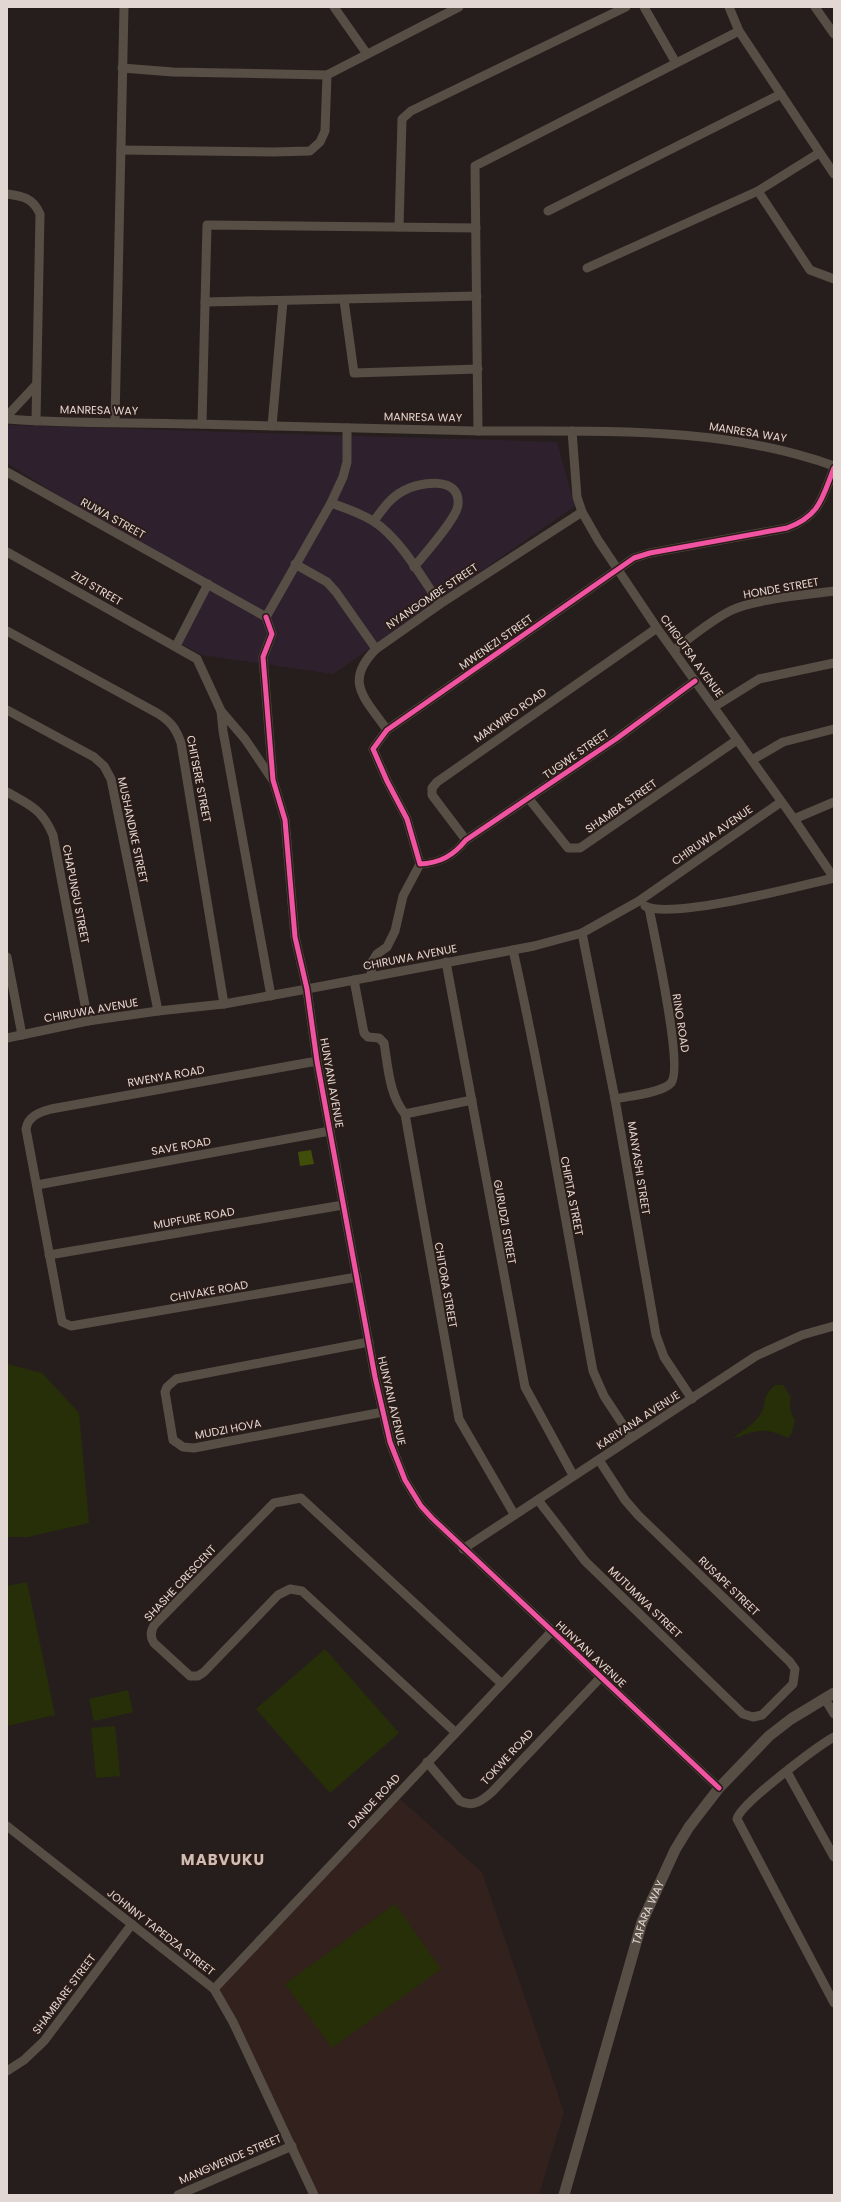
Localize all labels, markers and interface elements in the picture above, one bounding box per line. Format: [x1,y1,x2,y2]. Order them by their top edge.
street label: MANRESA WAY [60,401,139,419]
street label: MANRESA WAY [384,408,463,426]
street label: MANRESA WAY [708,418,788,446]
street label: RUWA STREET [78,494,148,542]
street label: NYANGOMBE STREET [383,559,481,633]
street label: ZIZI STREET [68,567,126,609]
street label: HONDE STREET [742,573,820,603]
street label: MWENEZI STREET [456,610,536,674]
street label: CHIGUTSA AVENUE [656,611,728,701]
street label: MAKWIRO ROAD [470,684,550,746]
street label: TUGWE STREET [540,725,612,783]
street label: CHITSERE STREET [183,734,215,824]
street label: MUSHANDIKE STREET [114,775,152,885]
street label: SHAMBA STREET [582,775,660,837]
street label: CHIRUWA AVENUE [668,801,756,869]
street label: CHAPUNGU STREET [59,843,93,945]
street label: CHIRUWA AVENUE [362,940,458,974]
street label: RINO ROAD [668,992,694,1054]
street label: CHIRUWA AVENUE [43,994,139,1026]
street label: HUNYANI AVENUE [316,1037,348,1129]
street label: RWENYA ROAD [126,1061,206,1091]
street label: MANYASHI STREET [624,1120,654,1216]
street label: SAVE ROAD [150,1133,212,1159]
street label: CHIPITA STREET [556,1155,588,1237]
street label: GURUDZI STREET [490,1178,520,1266]
street label: MUPFURE ROAD [152,1203,236,1233]
street label: CHITORA STREET [431,1241,461,1329]
street label: CHIVAKE ROAD [169,1276,250,1306]
street label: HUNYANI AVENUE [374,1355,410,1447]
street label: KARIYANA AVENUE [593,1387,683,1453]
street label: MUDZI HOVA [193,1415,263,1443]
street label: SHASHE CRESCENT [140,1541,220,1625]
street label: RUSAPE STREET [695,1553,763,1619]
street label: MUTUMWA STREET [604,1562,686,1642]
street label: HUNYANI AVENUE [552,1617,630,1691]
street label: TOKWE ROAD [477,1725,537,1788]
street label: DANDE ROAD [344,1770,404,1832]
district label: MABVUKU [181,1849,265,1870]
street label: TAFARA WAY [628,1877,668,1946]
street label: JOHNNY TAPEDZA STREET [104,1885,218,1979]
street label: SHAMBARE STREET [29,1951,100,2037]
street label: MANGWENDE STREET [176,2130,284,2188]

